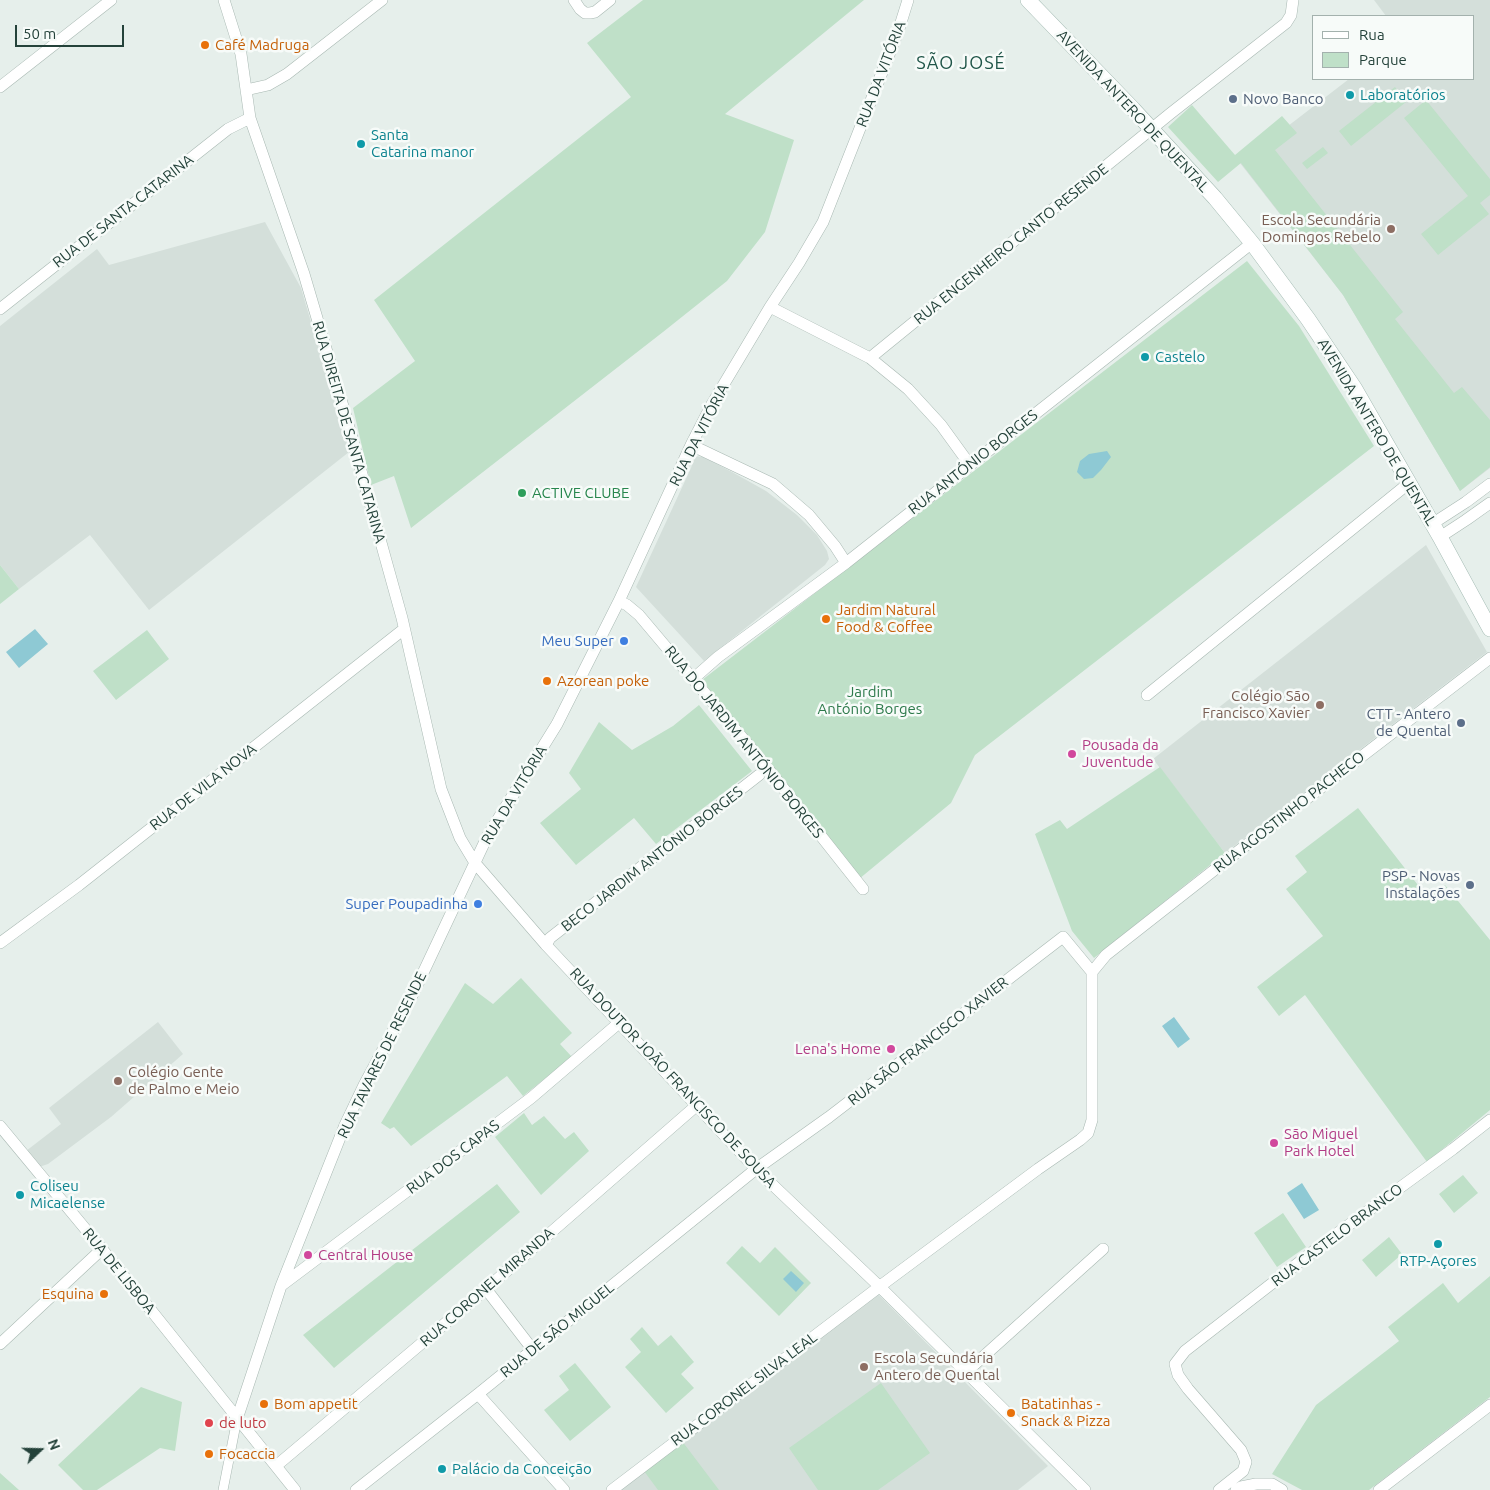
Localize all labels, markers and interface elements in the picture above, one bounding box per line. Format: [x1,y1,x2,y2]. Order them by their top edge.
scale bar [18,15,126,47]
legend [1312,15,1475,80]
street label: RUA DA VITÓRIA [852,18,910,130]
text: 50 m [23,25,56,42]
street label: AVENIDA ANTERO DE QUENTAL [1053,26,1213,196]
text: Rua [1359,26,1385,43]
place label: Café Madruga [215,36,309,54]
marker: Café Madruga [199,39,211,51]
text: Parque [1359,51,1407,68]
district label: SÃO JOSÉ [915,52,1007,74]
place label: Laboratórios [1360,86,1446,104]
marker: Laboratórios [1344,89,1356,101]
place label: Novo Banco [1243,90,1323,108]
marker: Novo Banco [1227,93,1239,105]
place label: Santa Catarina manor [371,126,474,161]
marker: Santa Catarina manor [355,138,367,150]
street label: RUA DE SANTA CATARINA [49,150,197,272]
street label: RUA ENGENHEIRO CANTO RESENDE [910,160,1112,328]
place label: Escola Secundária Domingos Rebelo [1261,211,1381,246]
marker: Escola Secundária Domingos Rebelo [1385,223,1397,235]
street label: RUA DIREITA DE SANTA CATARINA [309,319,389,545]
street label: AVENIDA ANTERO DE QUENTAL [1314,335,1440,529]
place label: Castelo [1155,348,1205,366]
marker: Castelo [1139,351,1151,363]
street label: RUA DA VITÓRIA [665,381,733,489]
street label: RUA ANTÓNIO BORGES [905,406,1041,518]
place label: ACTIVE CLUBE [532,484,630,502]
marker: ACTIVE CLUBE [516,487,528,499]
place label: Jardim Natural Food & Coffee [836,601,936,636]
marker: Jardim Natural Food & Coffee [820,613,832,625]
place label: Meu Super [542,632,614,650]
marker: Meu Super [618,635,630,647]
street label: RUA DO JARDIM ANTÓNIO BORGES [661,642,827,842]
place label: Azorean poke [557,672,649,690]
marker: Azorean poke [541,675,553,687]
park label: Jardim António Borges [818,683,922,718]
place label: Colégio São Francisco Xavier [1202,687,1310,722]
marker: Colégio São Francisco Xavier [1314,699,1326,711]
place label: CTT - Antero de Quental [1366,705,1451,740]
marker: CTT - Antero de Quental [1455,717,1467,729]
place label: Pousada da Juventude [1082,736,1159,771]
street label: RUA DE VILA NOVA [146,740,260,834]
street label: RUA DA VITÓRIA [477,742,551,848]
street label: RUA AGOSTINHO PACHECO [1210,747,1368,877]
marker: Pousada da Juventude [1066,748,1078,760]
street label: BECO JARDIM ANTÓNIO BORGES [558,782,746,936]
place label: PSP - Novas Instalações [1382,867,1460,902]
marker: PSP - Novas Instalações [1464,879,1476,891]
place label: Super Poupadinha [346,895,468,913]
marker: Super Poupadinha [472,898,484,910]
street label: RUA DOUTOR JOÃO FRANCISCO DE SOUSA [566,964,780,1192]
street label: RUA TAVARES DE RESENDE [334,969,430,1141]
street label: RUA SÃO FRANCISCO XAVIER [844,973,1012,1109]
place label: Lena's Home [795,1040,881,1058]
marker: Lena's Home [885,1043,897,1055]
place label: Colégio Gente de Palmo e Meio [128,1063,240,1098]
marker: Colégio Gente de Palmo e Meio [112,1075,124,1087]
street label: RUA DOS CAPAS [403,1116,503,1198]
place label: São Miguel Park Hotel [1284,1125,1358,1160]
marker: São Miguel Park Hotel [1268,1137,1280,1149]
place label: Coliseu Micaelense [30,1177,105,1212]
street label: RUA CASTELO BRANCO [1268,1180,1406,1290]
marker: Coliseu Micaelense [14,1189,26,1201]
street label: RUA DE LISBOA [79,1224,159,1318]
street label: RUA CORONEL MIRANDA [416,1224,558,1350]
marker: RTP-Açores [1432,1238,1444,1250]
place label: Central House [318,1246,413,1264]
marker: Central House [302,1249,314,1261]
place label: RTP-Açores [1400,1252,1476,1270]
street label: RUA DE SÃO MIGUEL [497,1279,617,1381]
place label: Esquina [42,1285,94,1303]
marker: Esquina [98,1288,110,1300]
street label: RUA CORONEL SILVA LEAL [667,1328,821,1450]
place label: Escola Secundária Antero de Quental [874,1349,999,1384]
marker: Escola Secundária Antero de Quental [858,1361,870,1373]
place label: Bom appetit [274,1395,358,1413]
place label: Batatinhas - Snack & Pizza [1021,1395,1110,1430]
marker: Bom appetit [258,1398,270,1410]
marker: Batatinhas - Snack & Pizza [1005,1407,1017,1419]
place label: de luto [219,1414,267,1432]
marker: de luto [203,1417,215,1429]
north arrow [15,1425,65,1475]
text: N [45,1437,63,1452]
place label: Focaccia [219,1445,276,1463]
marker: Focaccia [203,1448,215,1460]
place label: Palácio da Conceição [452,1460,592,1478]
marker: Palácio da Conceição [436,1463,448,1475]

